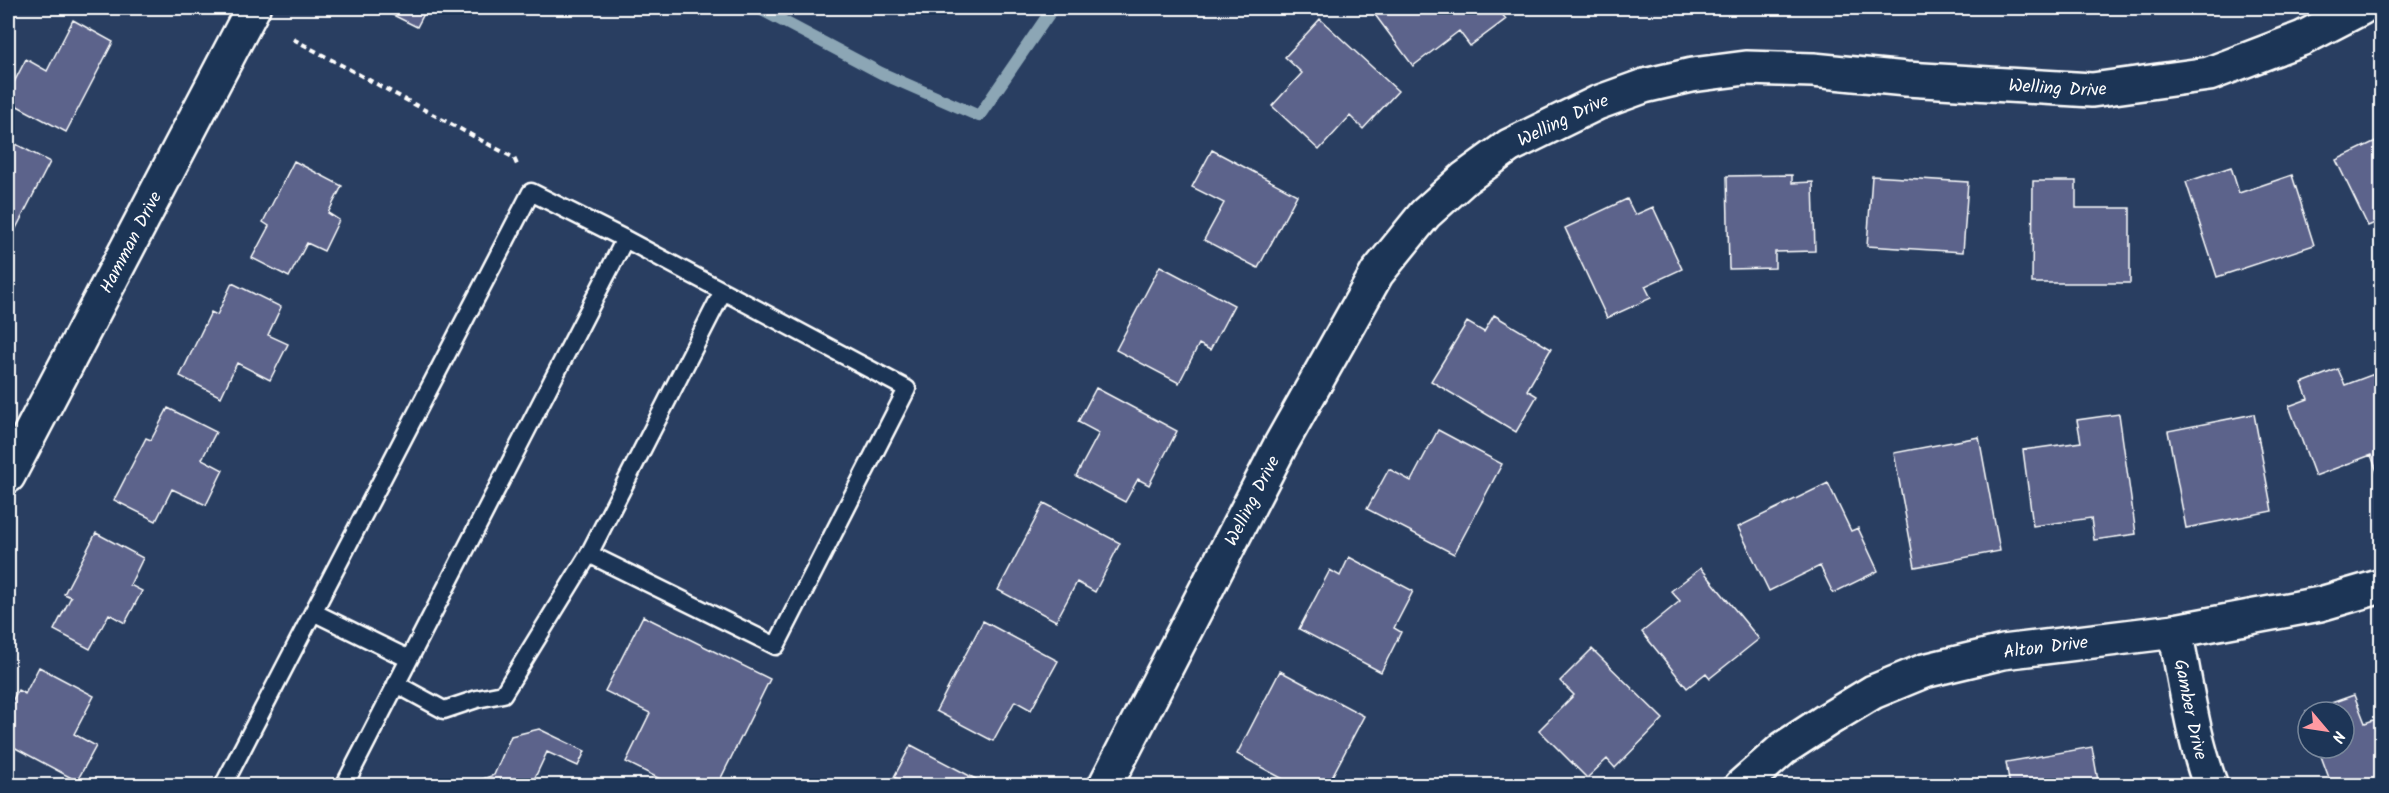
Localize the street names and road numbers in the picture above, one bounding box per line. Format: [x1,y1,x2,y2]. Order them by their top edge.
street label: Welling Drive [2008,72,2109,106]
street label: Welling Drive [1513,87,1613,156]
street label: Hamman Drive [93,186,171,299]
street label: Welling Drive [1218,451,1289,552]
street label: Alton Drive [2002,629,2090,668]
street label: Gamber Drive [2165,657,2215,764]

